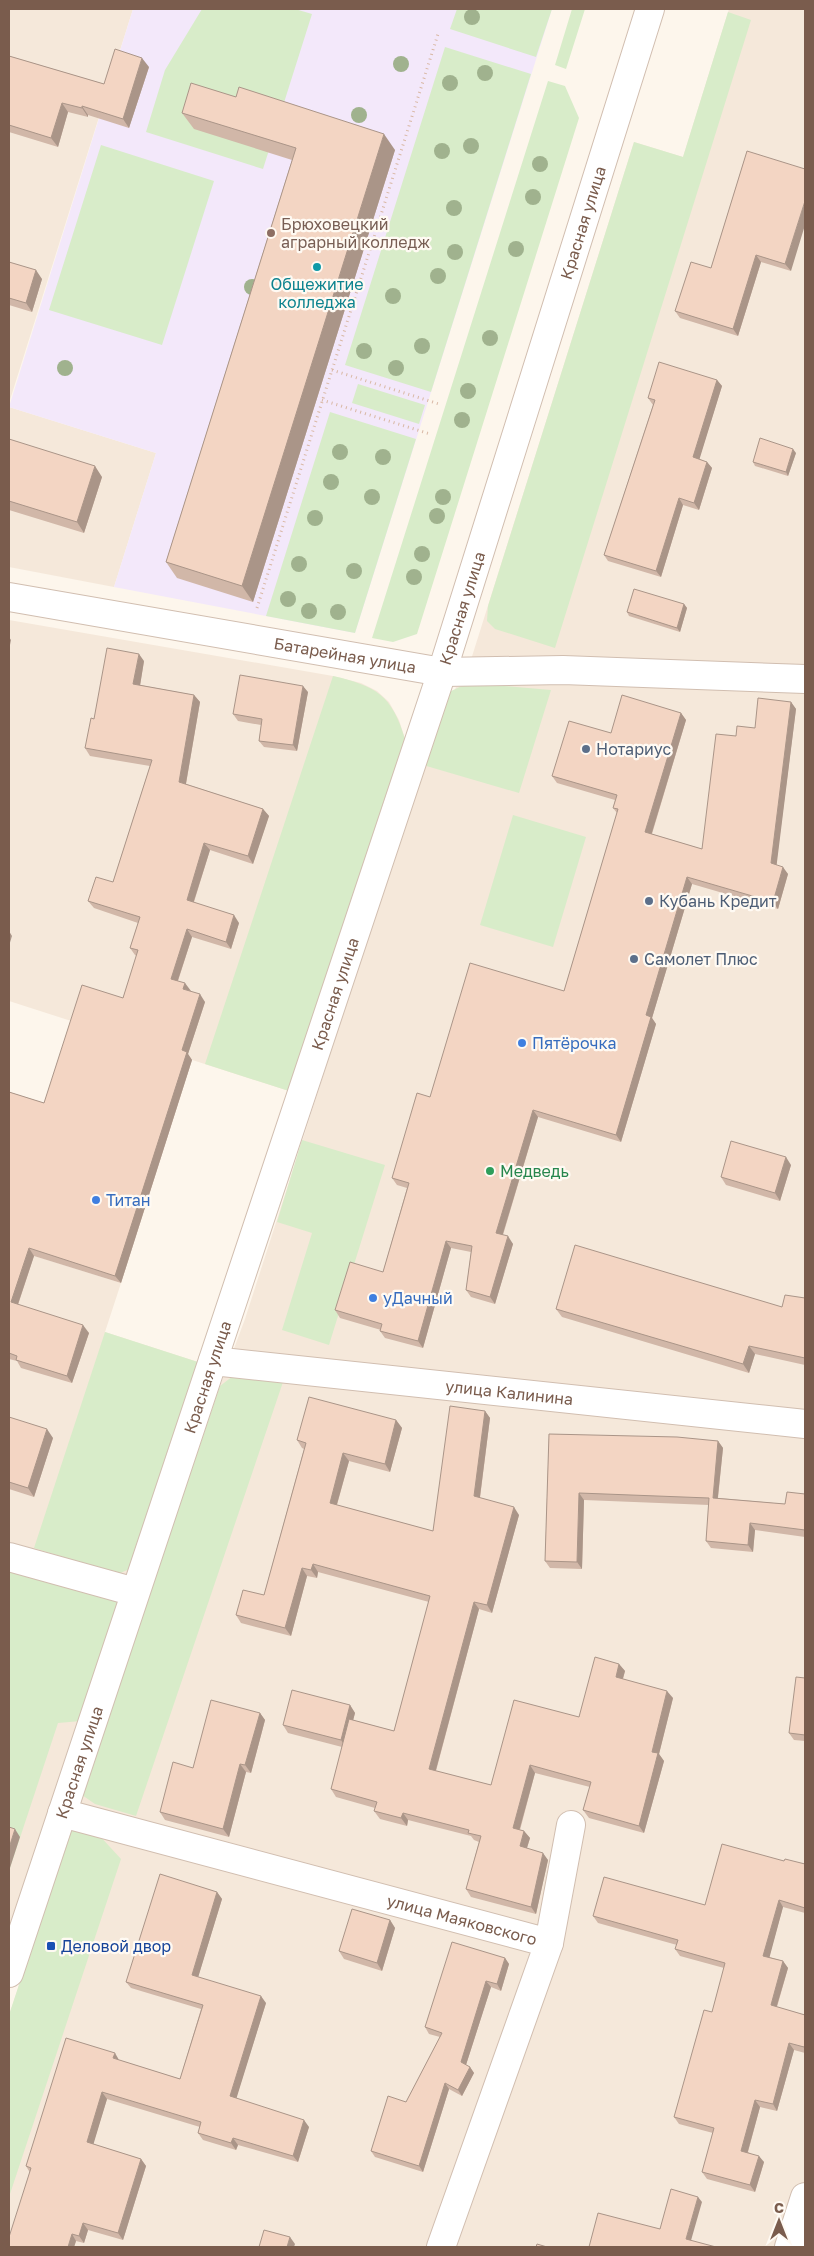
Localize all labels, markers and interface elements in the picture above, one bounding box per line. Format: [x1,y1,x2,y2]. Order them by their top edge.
street label: Красная улица [556,164,610,282]
place label: Брюховецкий аграрный колледж [281,214,430,252]
marker: Брюховецкий аграрный колледж [265,227,277,239]
marker: Общежитие колледжа [311,261,323,273]
place label: Общежитие колледжа [270,274,364,312]
street label: Красная улица [435,549,489,667]
street label: Батарейная улица [272,633,418,677]
place label: Нотариус [596,739,671,759]
marker: Нотариус [580,743,592,755]
place label: Кубань Кредит [659,891,777,911]
marker: Кубань Кредит [643,895,655,907]
street label: Красная улица [307,935,363,1053]
place label: Самолет Плюс [644,949,758,969]
marker: Самолет Плюс [628,953,640,965]
place label: Пятёрочка [532,1033,616,1053]
marker: Пятёрочка [516,1037,528,1049]
place label: Медведь [500,1161,569,1181]
marker: Медведь [484,1165,496,1177]
place label: Титан [106,1190,151,1210]
marker: Титан [90,1194,102,1206]
place label: уДачный [383,1288,453,1308]
marker: уДачный [367,1292,379,1304]
street label: Красная улица [179,1318,235,1436]
street label: улица Калинина [444,1376,574,1409]
street label: Красная улица [51,1703,107,1821]
street label: улица Маяковского [385,1890,539,1949]
place label: Деловой двор [61,1936,171,1956]
marker: Деловой двор [45,1940,57,1952]
north arrow [754,2196,804,2246]
text: С [774,2199,784,2216]

